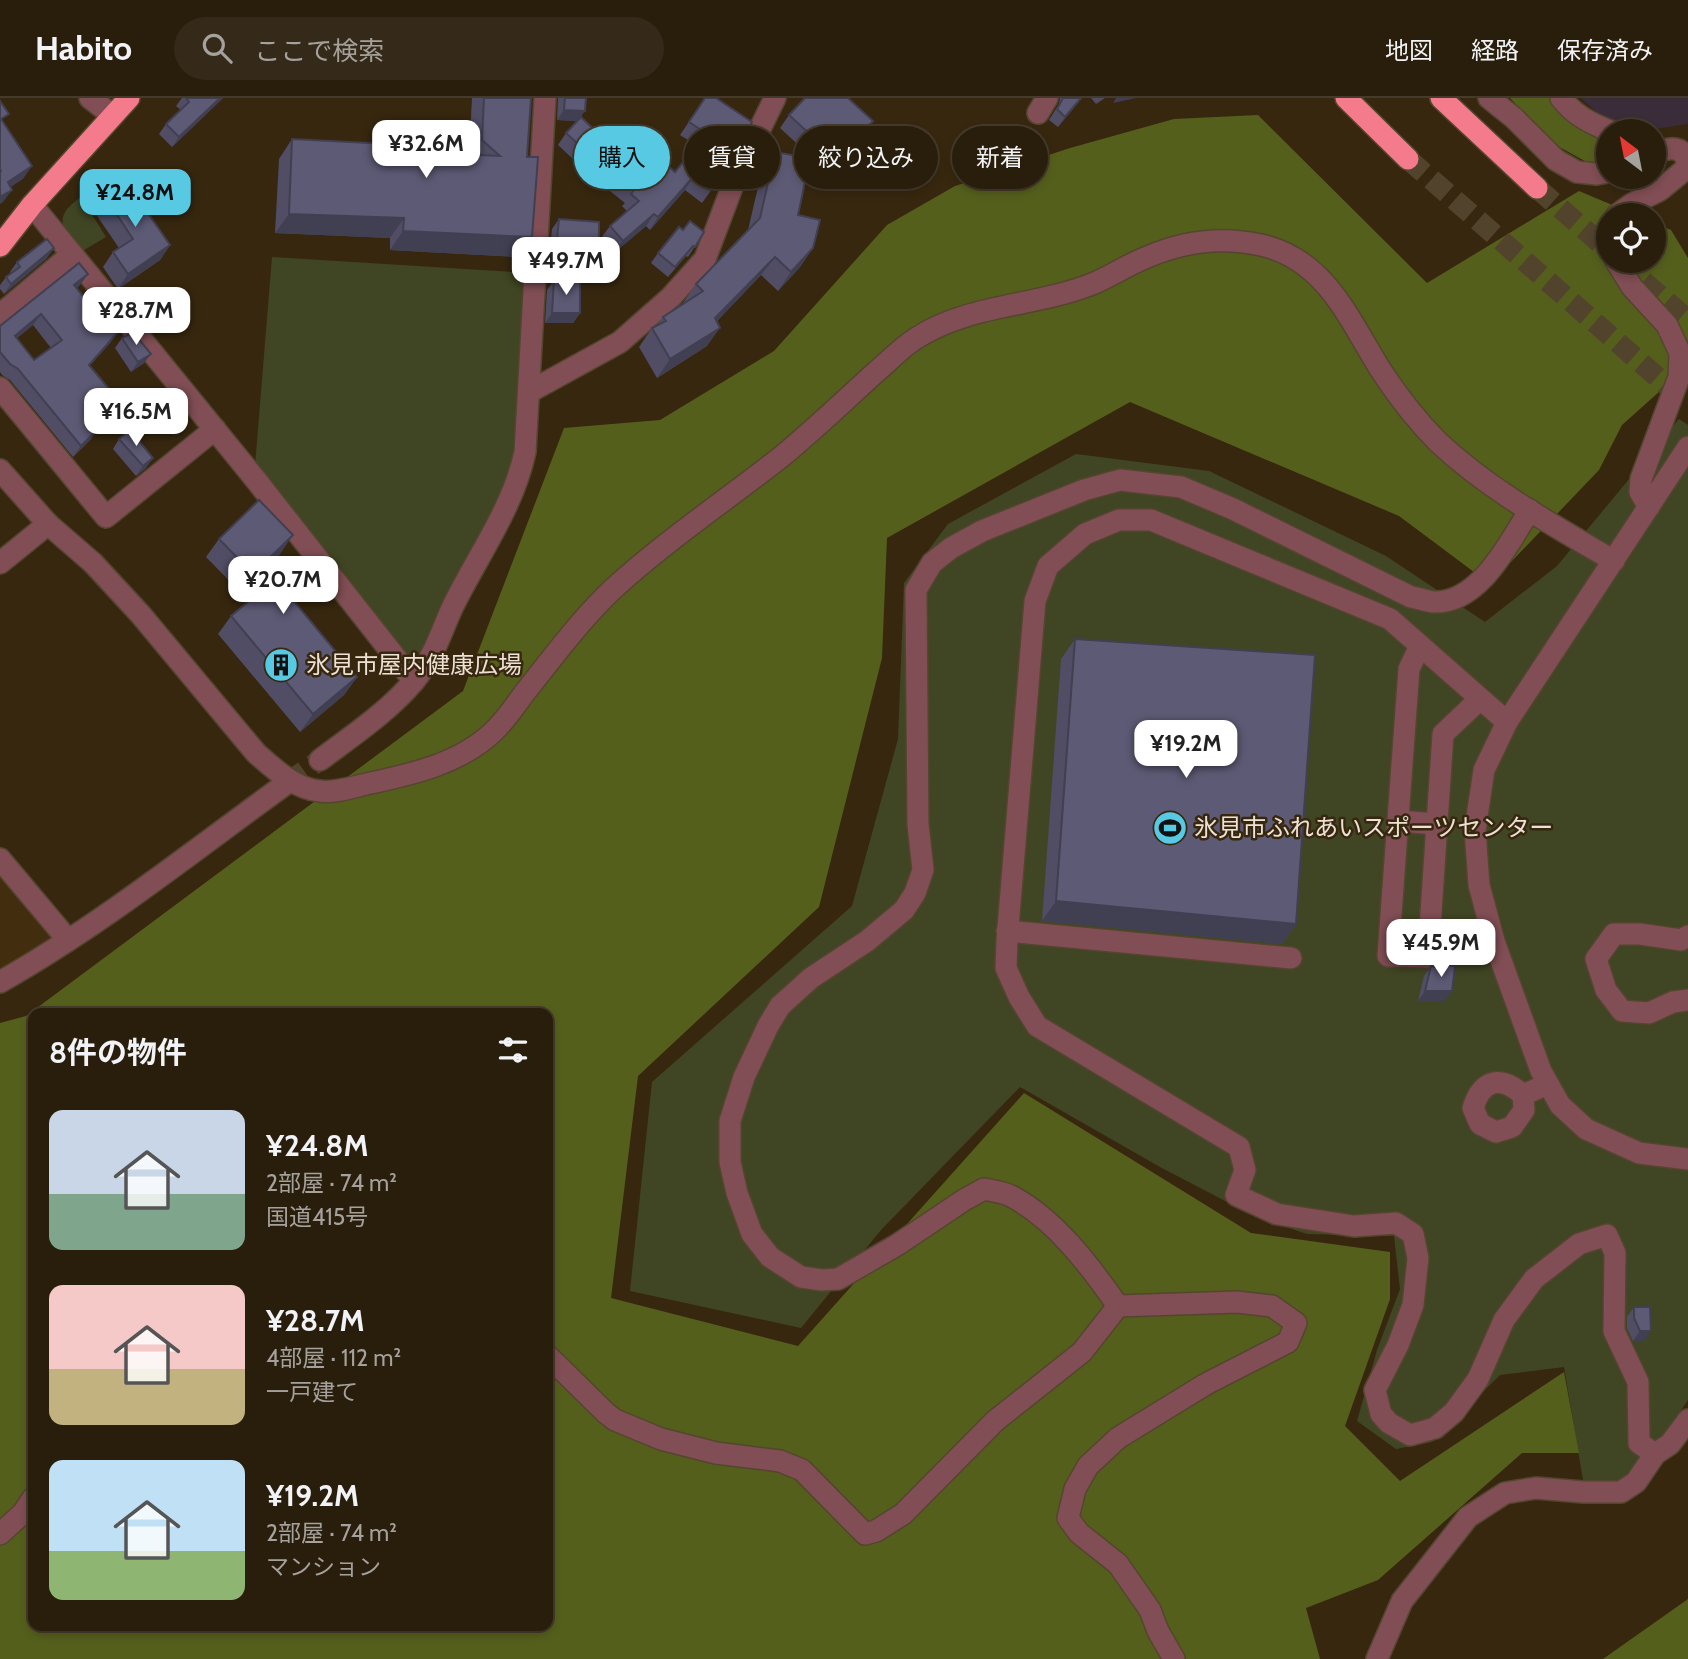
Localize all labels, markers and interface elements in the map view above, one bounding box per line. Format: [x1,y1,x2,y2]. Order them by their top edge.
search box [174,17,664,80]
text: Habito [35,28,132,68]
icon: search [198,29,236,67]
text: ここで検索 [254,35,384,67]
text: 地図 [1385,36,1433,65]
text: 経路 [1471,36,1519,65]
text: 保存済み [1557,36,1653,65]
north arrow [1596,119,1666,189]
map controls [1596,119,1666,273]
pin: ¥32.6M [369,120,483,180]
chip: 購入 [574,126,670,189]
chip: 賃貸 [684,126,780,189]
chip: 絞り込み [794,126,938,189]
chip: 新着 [952,126,1048,189]
text: ¥32.6M [388,129,464,157]
pin: ¥24.8M [78,170,192,229]
text: ¥24.8M [96,178,174,206]
button: locate [1596,203,1666,273]
pin: ¥49.7M [509,238,623,297]
text: ¥49.7M [528,246,604,274]
pin: ¥28.7M [79,288,193,347]
text: ¥28.7M [98,296,174,324]
pin: ¥16.5M [79,388,193,448]
text: ¥16.5M [100,397,172,425]
pin: ¥20.7M [226,556,340,616]
text: ¥20.7M [244,565,322,593]
building icon: 氷見市屋内健康広場 [262,646,300,684]
place label: 氷見市屋内健康広場 [306,650,522,679]
pin: ¥19.2M [1129,720,1243,780]
text: ¥19.2M [1150,729,1222,757]
sports icon: 氷見市ふれあいスポーツセンター [1151,809,1189,847]
place label: 氷見市ふれあいスポーツセンター [1194,813,1554,842]
pin: ¥45.9M [1384,920,1498,979]
text: ¥45.9M [1402,928,1480,956]
icon: filters [494,1031,532,1069]
text: 8件の物件 [49,1034,187,1071]
text: ¥24.8M [266,1127,368,1164]
icon: home [105,1138,189,1222]
text: 2部屋 · 74 m² [266,1169,397,1197]
text: 国道415号 [266,1203,368,1231]
text: ¥28.7M [266,1302,364,1339]
icon: home [105,1313,189,1397]
text: 4部屋 · 112 m² [266,1344,401,1372]
text: 一戸建て [266,1378,358,1406]
text: ¥19.2M [266,1477,359,1514]
icon: home [105,1488,189,1572]
text: 2部屋 · 74 m² [266,1519,397,1547]
text: マンション [266,1553,381,1581]

